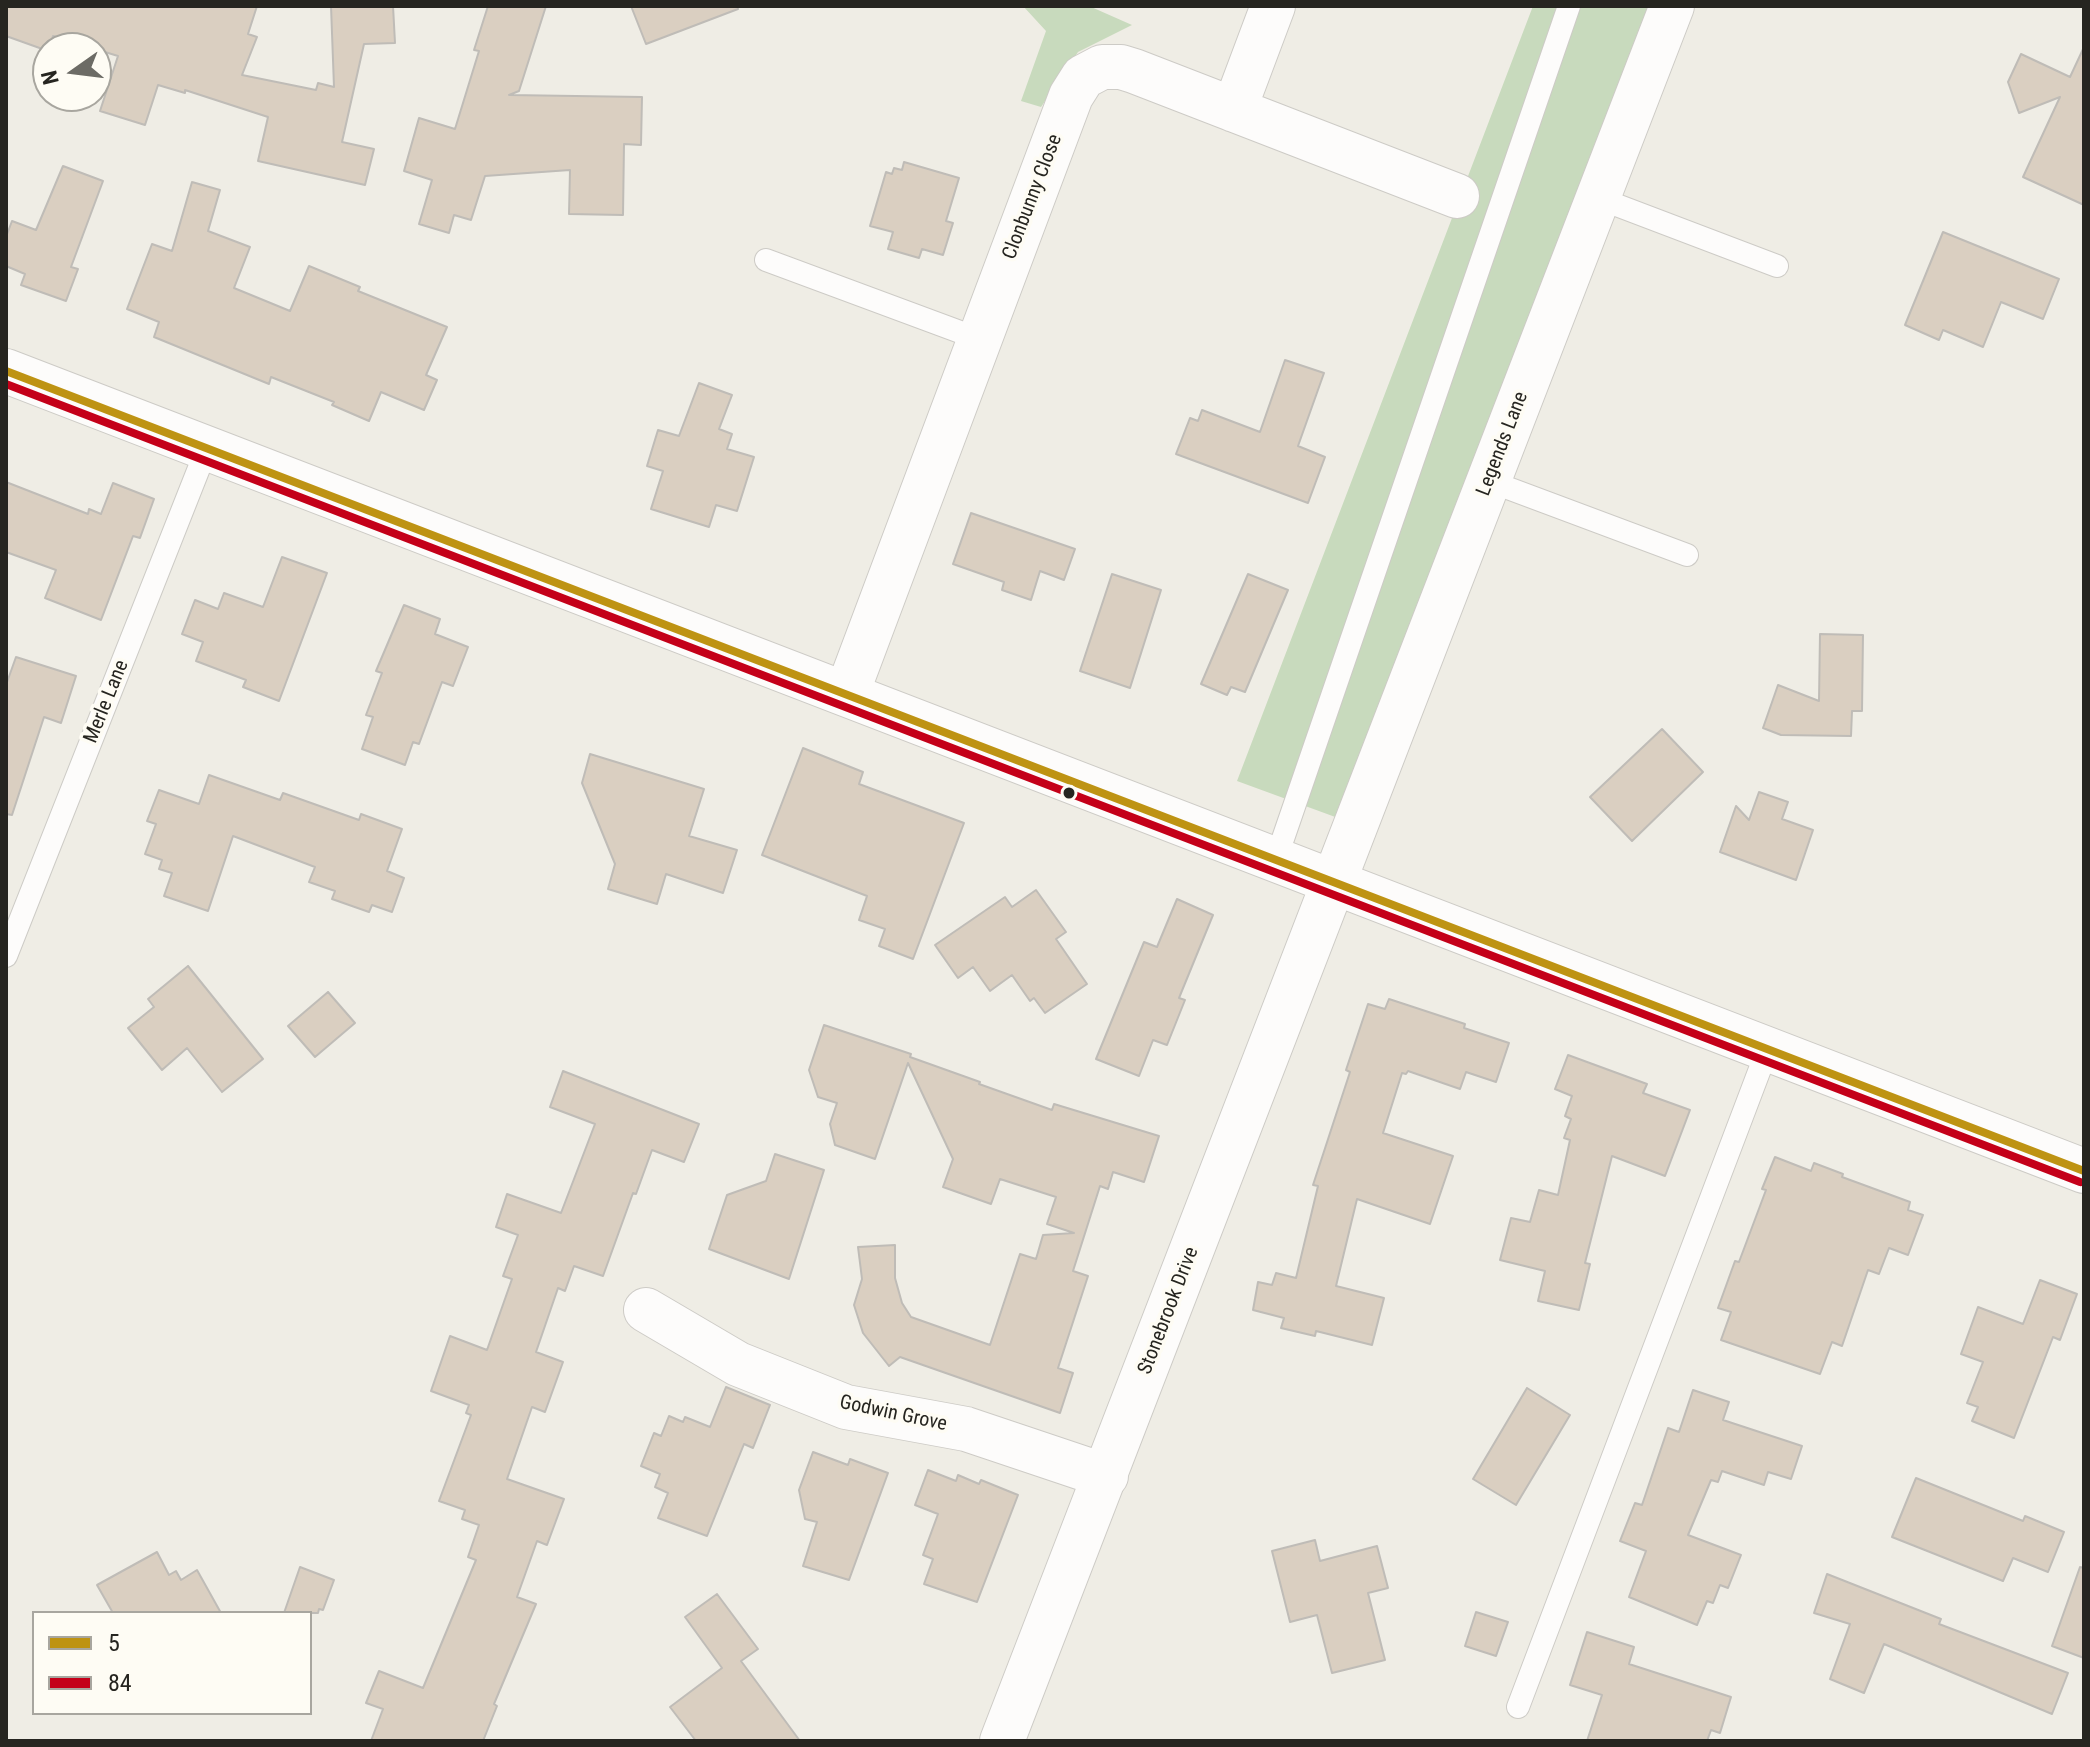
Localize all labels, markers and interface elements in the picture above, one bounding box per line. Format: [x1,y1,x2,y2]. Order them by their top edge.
north arrow [32,32,112,112]
text: N [36,68,64,87]
street label: Clonbunny Close [998,131,1068,263]
street label: Legends Lane [1472,389,1534,499]
street label: Merle Lane [80,657,134,747]
unlabelled marker [1061,785,1077,801]
street label: Stonebrook Drive [1134,1244,1204,1378]
street label: Godwin Grove [837,1391,949,1437]
legend [32,1611,312,1715]
text: 5 [108,1629,120,1657]
text: 84 [108,1669,132,1697]

